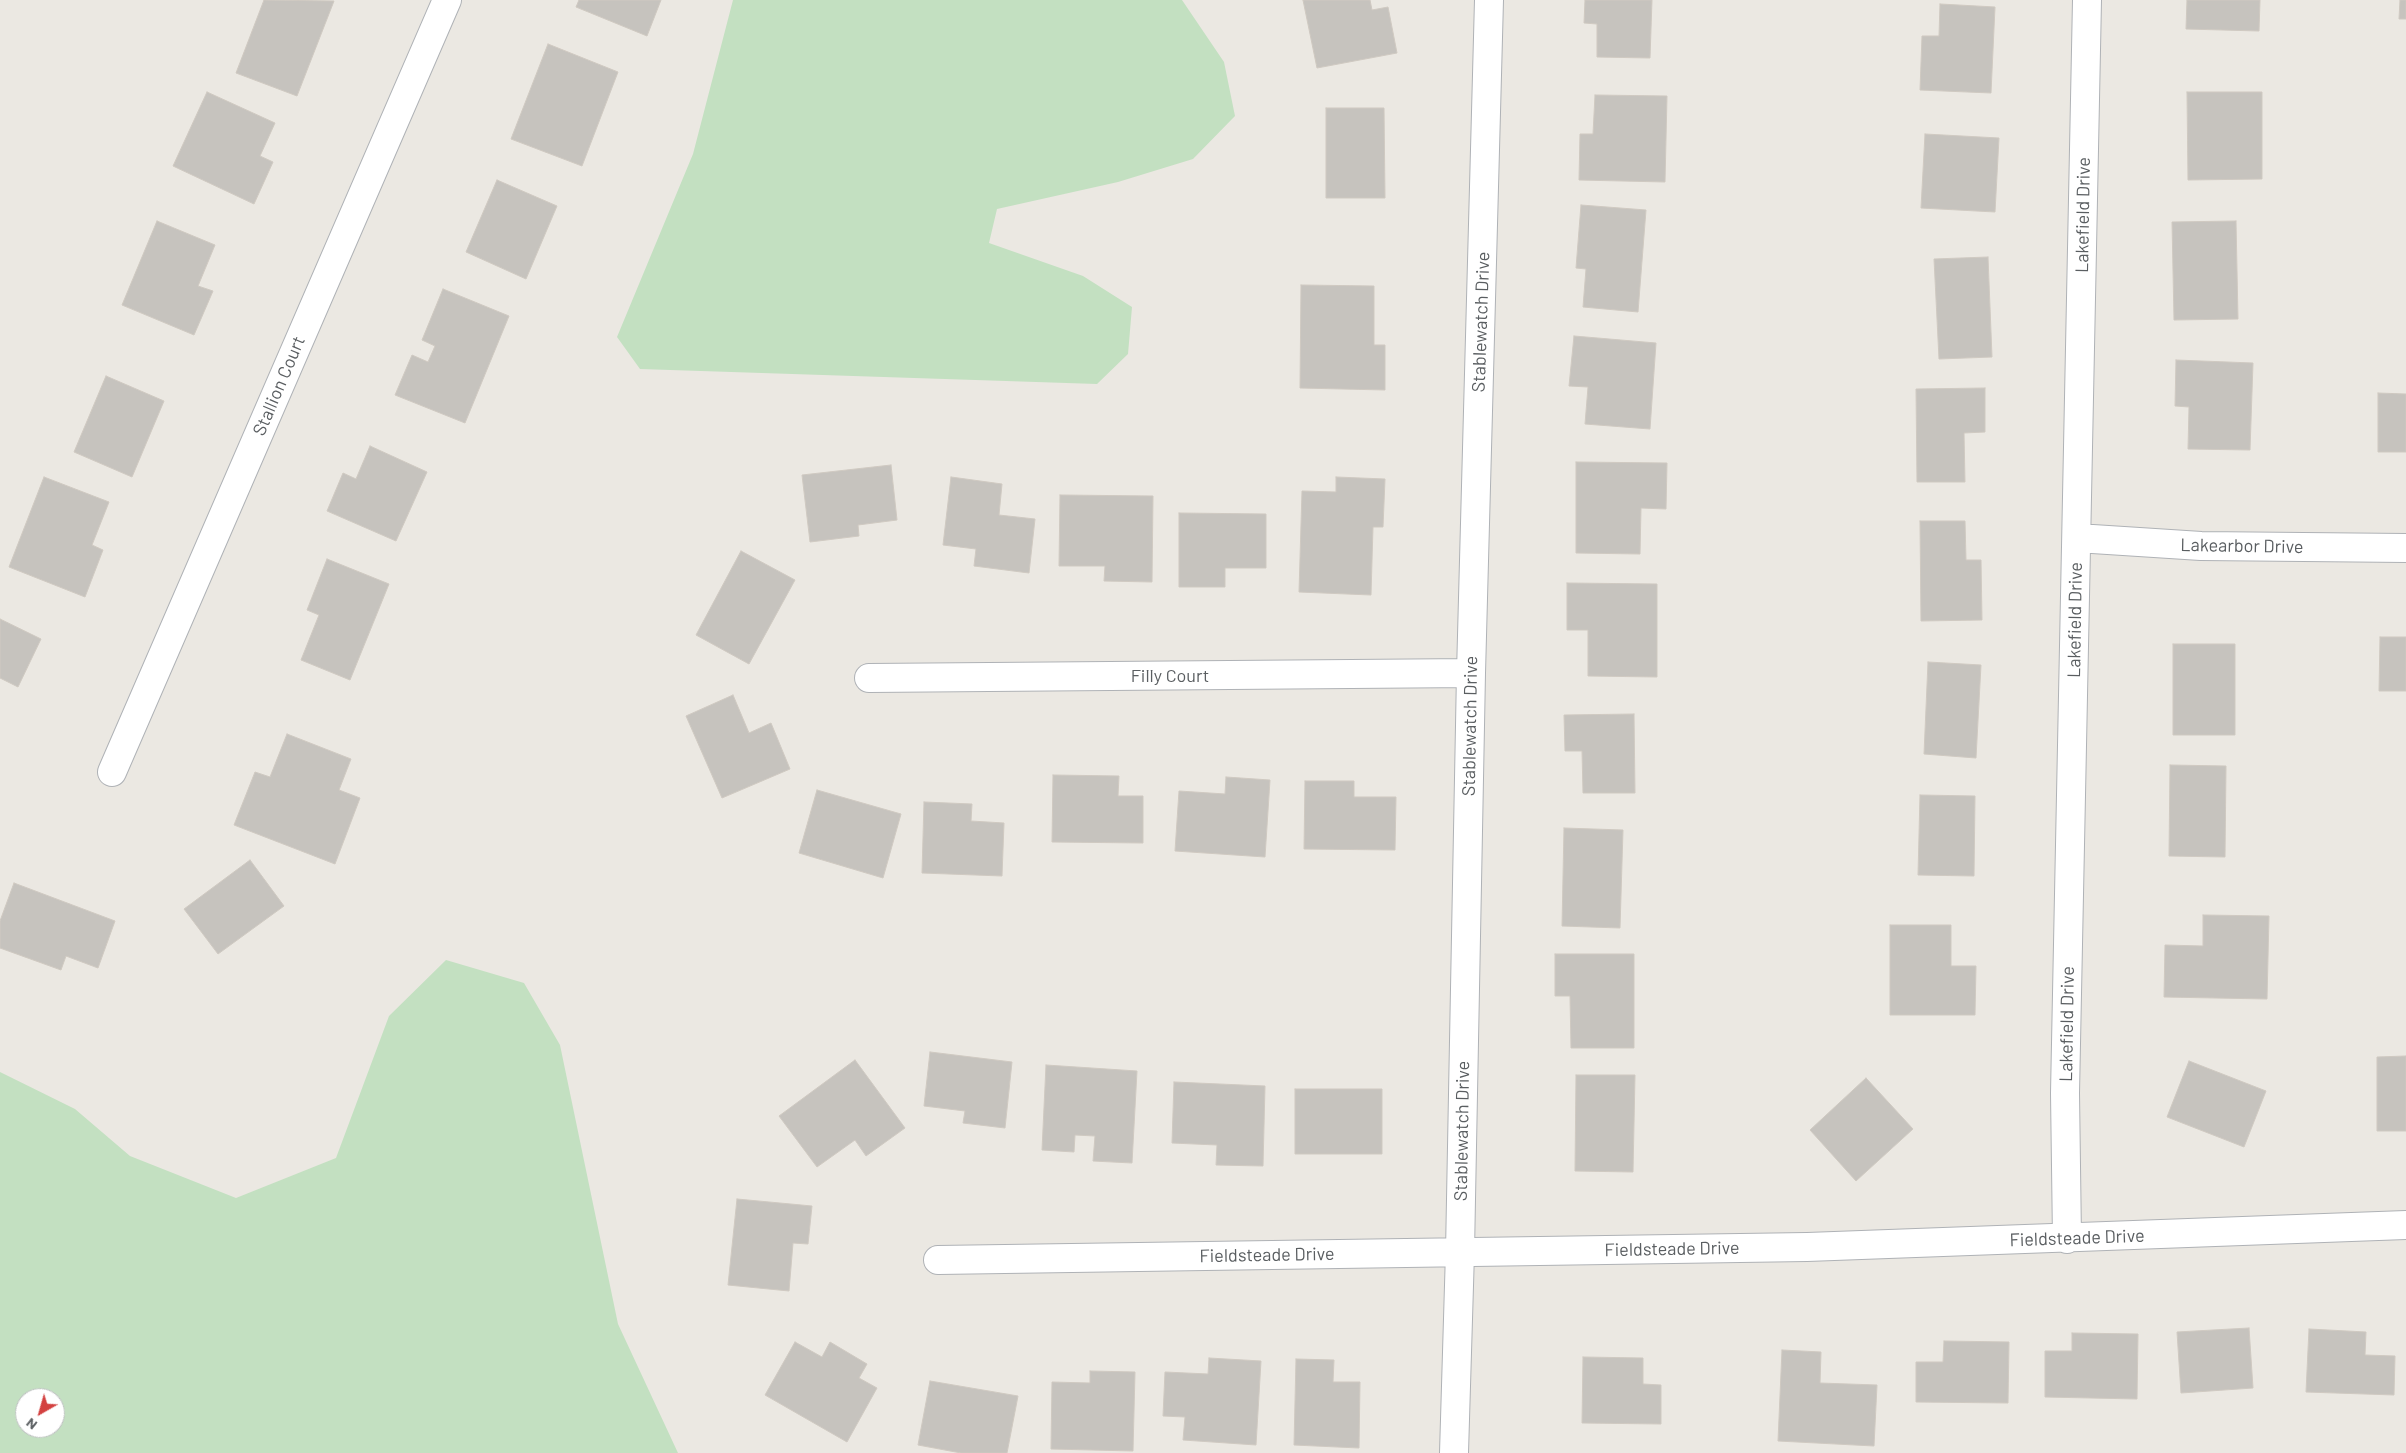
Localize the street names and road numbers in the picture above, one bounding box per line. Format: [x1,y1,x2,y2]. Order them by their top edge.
street label: Lakefield Drive [2071,157,2095,273]
street label: Stablewatch Drive [1468,251,1494,393]
street label: Stallion Court [248,333,310,439]
street label: Lakearbor Drive [2180,534,2304,558]
street label: Lakefield Drive [2063,562,2087,678]
street label: Stablewatch Drive [1458,656,1482,796]
street label: Filly Court [1131,665,1209,687]
street label: Lakefield Drive [2055,966,2079,1082]
street label: Stablewatch Drive [1450,1061,1474,1201]
street label: Fieldsteade Drive [2009,1225,2145,1251]
street label: Fieldsteade Drive [1604,1237,1740,1261]
street label: Fieldsteade Drive [1199,1243,1335,1267]

